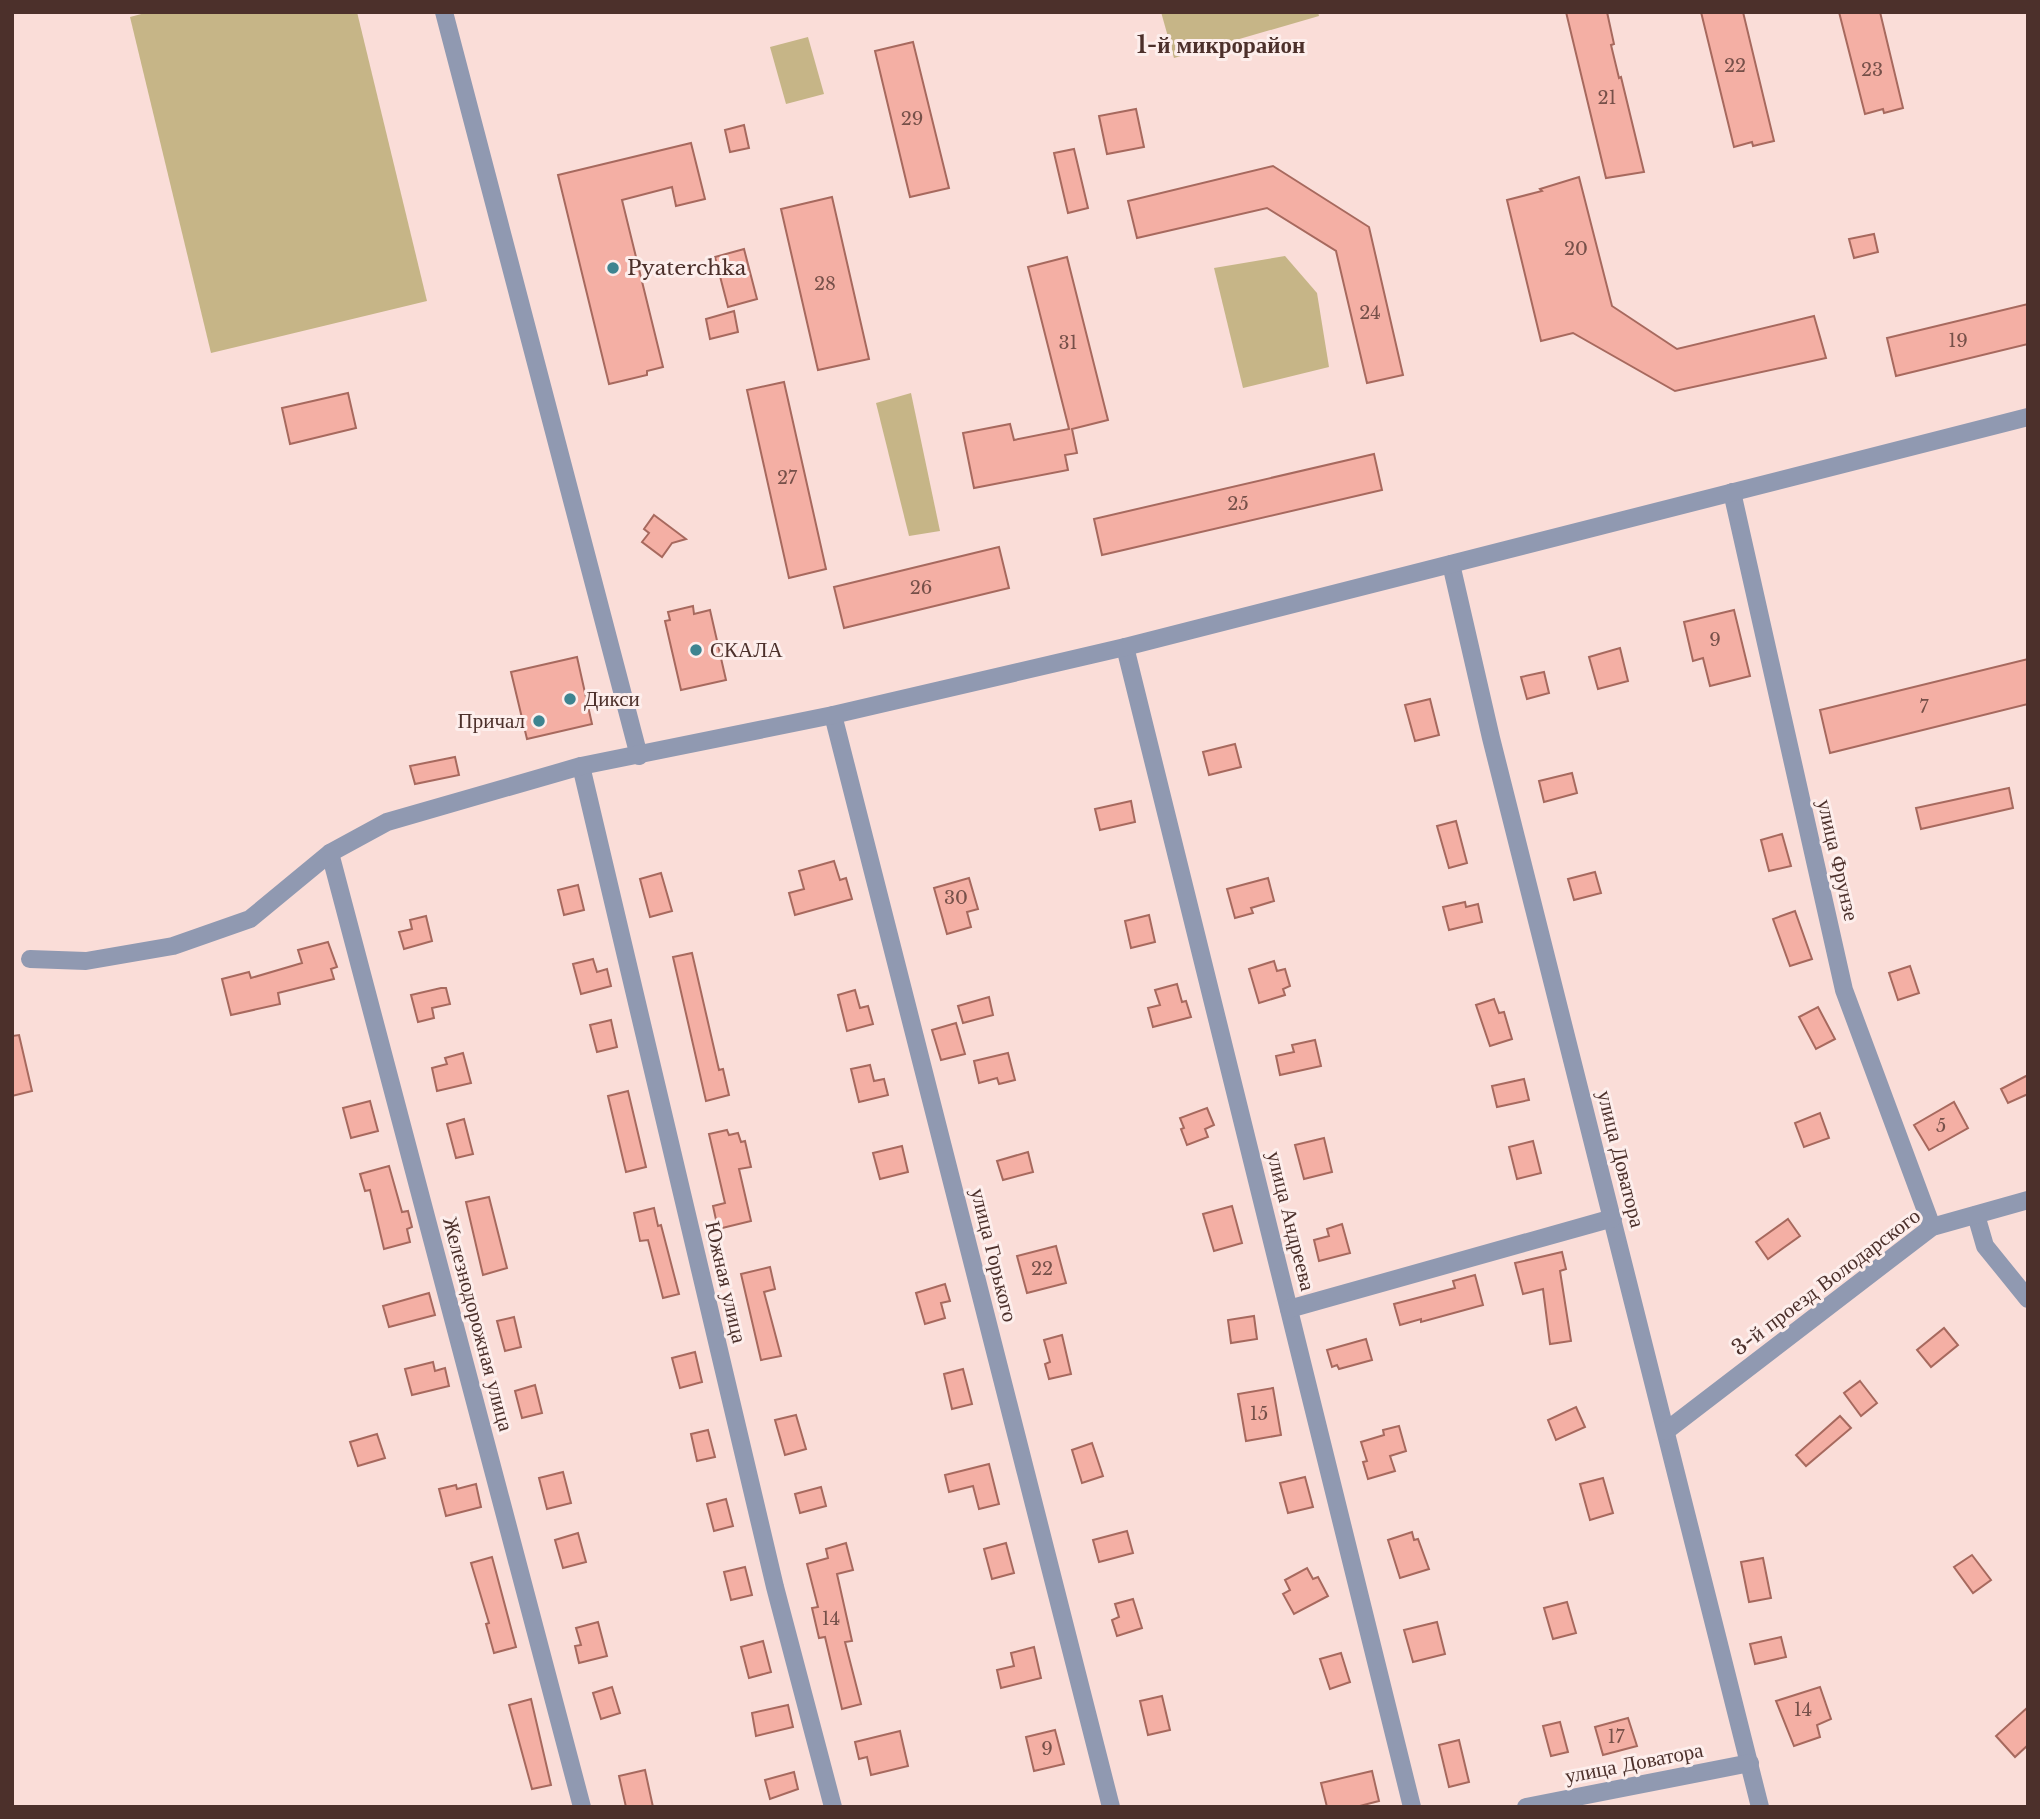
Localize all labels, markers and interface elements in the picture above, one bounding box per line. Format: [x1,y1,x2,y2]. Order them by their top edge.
district label: 1-й микрорайон [1137,31,1305,59]
house number: 22 [1724,55,1746,77]
house number: 23 [1861,59,1883,81]
house number: 21 [1597,87,1617,109]
house number: 29 [901,108,923,130]
house number: 20 [1564,238,1588,260]
place label: Pyaterchka [627,255,747,281]
marker: Pyaterchka [605,260,621,276]
house number: 28 [814,273,836,295]
house number: 24 [1359,302,1381,324]
house number: 19 [1948,330,1968,352]
house number: 31 [1058,332,1078,354]
house number: 27 [777,467,798,489]
house number: 25 [1227,493,1249,515]
house number: 26 [910,577,932,599]
house number: 9 [1709,629,1721,651]
place label: СКАЛА [710,637,783,663]
marker: СКАЛА [688,642,704,658]
place label: Дикси [584,686,640,712]
marker: Дикси [562,691,578,707]
house number: 7 [1919,696,1929,718]
place label: Причал [458,708,525,734]
marker: Причал [531,713,547,729]
street label: улица Фрунзе [1811,797,1865,923]
house number: 30 [944,887,968,909]
street label: улица Доватора [1591,1088,1651,1231]
house number: 5 [1936,1115,1946,1137]
street label: улица Андреева [1261,1148,1321,1294]
street label: улица Горького [965,1185,1023,1325]
street label: 3-й проезд Володарского [1727,1203,1925,1361]
street label: Железнодорожная улица [437,1214,519,1435]
street label: Южная улица [699,1218,753,1346]
house number: 22 [1031,1258,1053,1280]
house number: 15 [1250,1403,1268,1425]
house number: 14 [822,1608,840,1630]
house number: 14 [1794,1699,1812,1721]
house number: 17 [1607,1726,1625,1748]
street label: улица Доватора [1563,1737,1706,1789]
house number: 9 [1041,1738,1053,1760]

